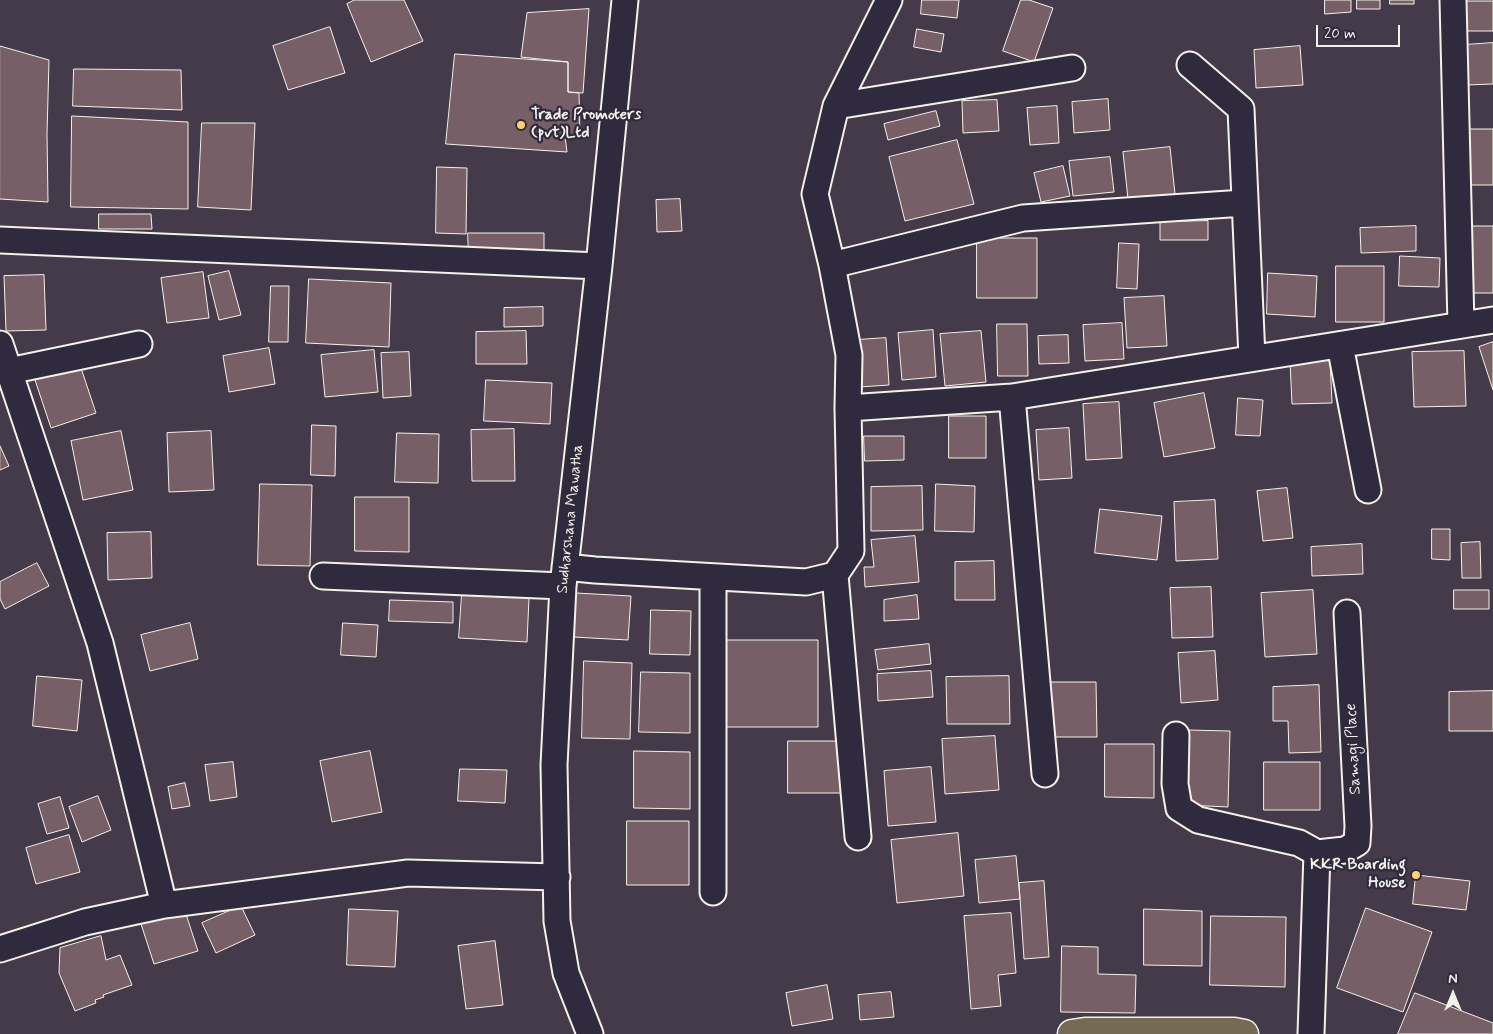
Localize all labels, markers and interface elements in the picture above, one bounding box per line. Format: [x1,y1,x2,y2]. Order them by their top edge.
scale bar [1318,15,1402,47]
text: 20 m [1324,24,1356,44]
place label: Trade Promoters (pvt)Ltd [531,106,641,144]
marker: Trade Promoters (pvt)Ltd [515,119,527,131]
street label: Sudharshana Mawatha [554,443,588,595]
street label: Samagi Place [1342,703,1366,795]
place label: KKR Boarding House [1310,856,1406,894]
marker: KKR Boarding House [1410,869,1422,881]
north arrow [1428,969,1478,1019]
text: N [1448,970,1458,988]

